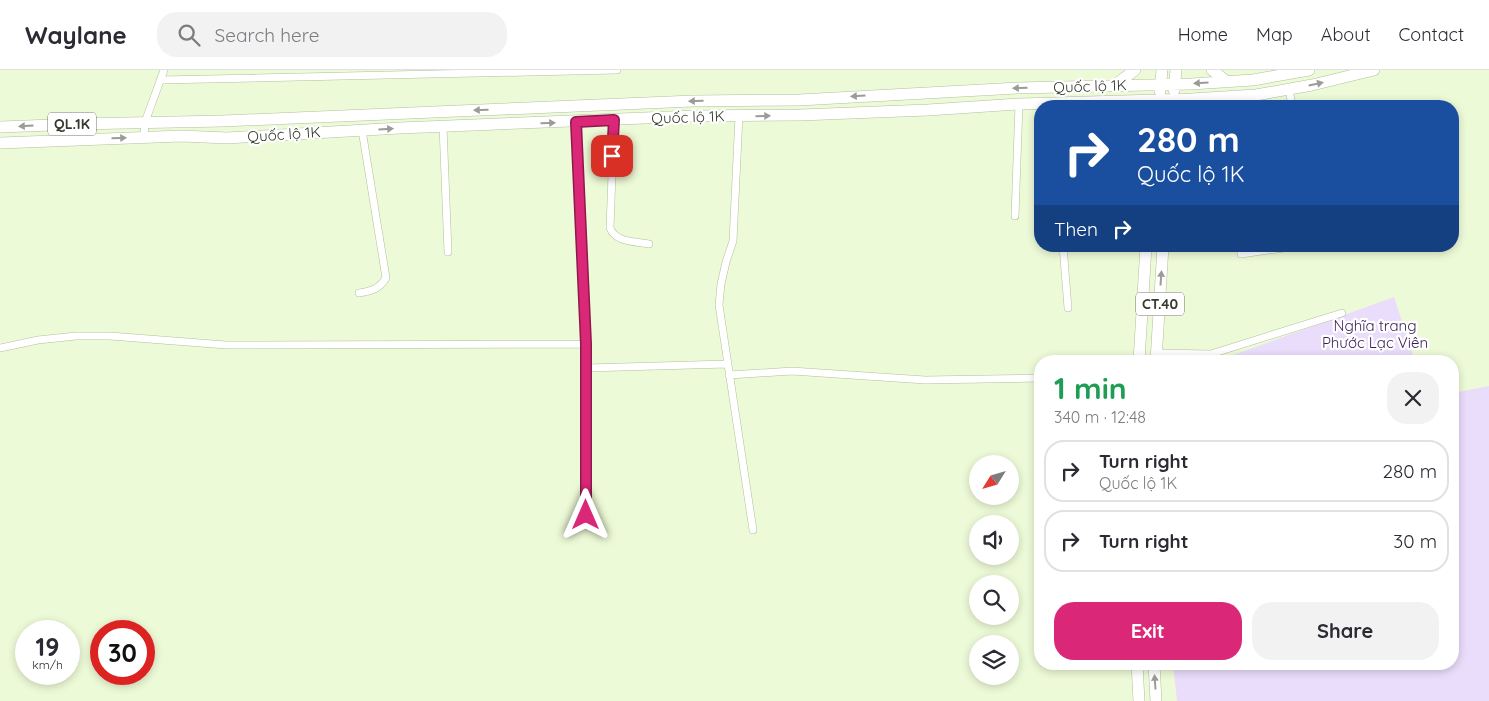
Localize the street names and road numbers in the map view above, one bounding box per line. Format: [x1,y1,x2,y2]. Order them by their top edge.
street label: Quốc lộ 1K [1053,75,1127,97]
street label: Quốc lộ 1K [651,106,725,128]
road number: QL.1K [48,112,96,136]
street label: Quốc lộ 1K [247,122,321,146]
road number: CT.40 [1136,292,1184,315]

